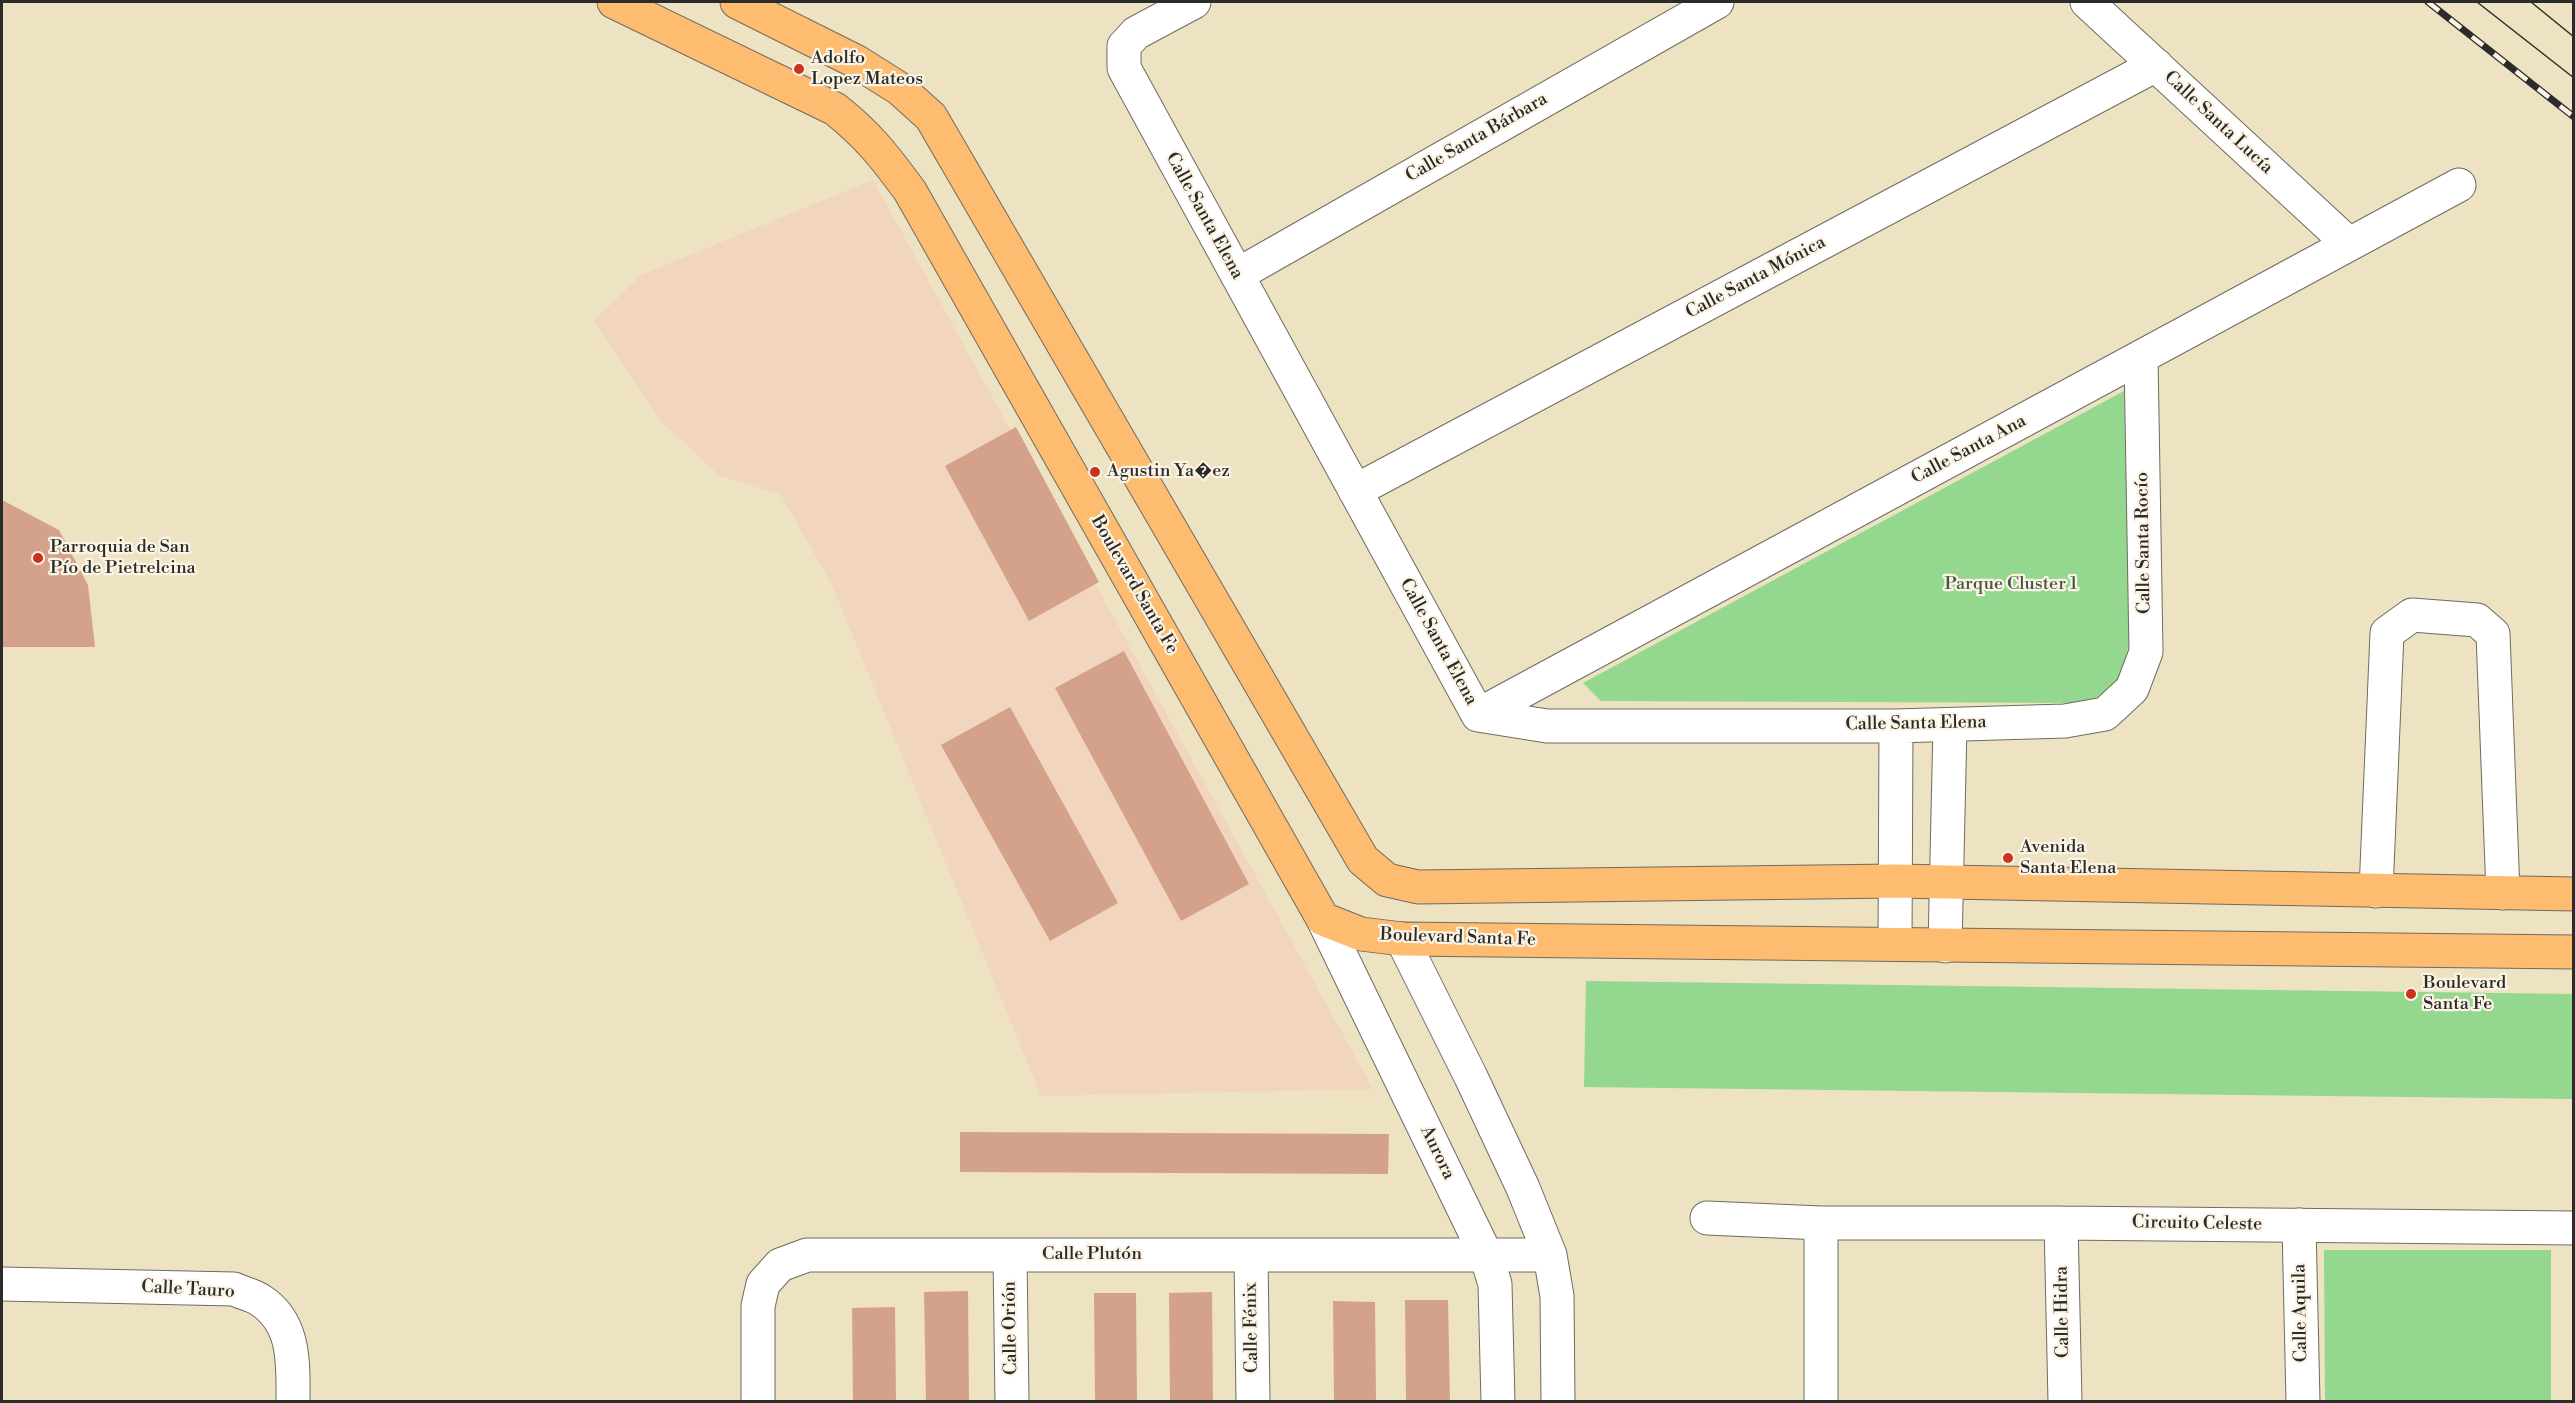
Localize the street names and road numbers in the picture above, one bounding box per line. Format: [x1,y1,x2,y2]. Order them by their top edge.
street label: Calle Santa Lucía [2159,67,2277,179]
street label: Calle Santa Bárbara [1402,89,1552,187]
street label: Calle Santa Elena [1160,149,1248,283]
street label: Calle Santa Mónica [1682,232,1830,324]
street label: Calle Santa Ana [1908,411,2030,489]
street label: Calle Santa Rocío [2132,472,2156,614]
street label: Boulevard Santa Fe [1086,512,1182,658]
street label: Calle Santa Elena [1394,575,1482,709]
street label: Calle Santa Elena [1845,712,1987,736]
street label: Boulevard Santa Fe [1380,924,1536,952]
street label: Aurora [1415,1123,1459,1183]
street label: Circuito Celeste [2132,1212,2262,1236]
street label: Calle Plutón [1042,1244,1142,1266]
street label: Calle Aquila [2289,1263,2313,1363]
street label: Calle Hidra [2051,1266,2075,1358]
street label: Calle Tauro [141,1277,235,1303]
street label: Calle Orión [999,1281,1023,1375]
street label: Calle Fénix [1240,1283,1264,1373]

